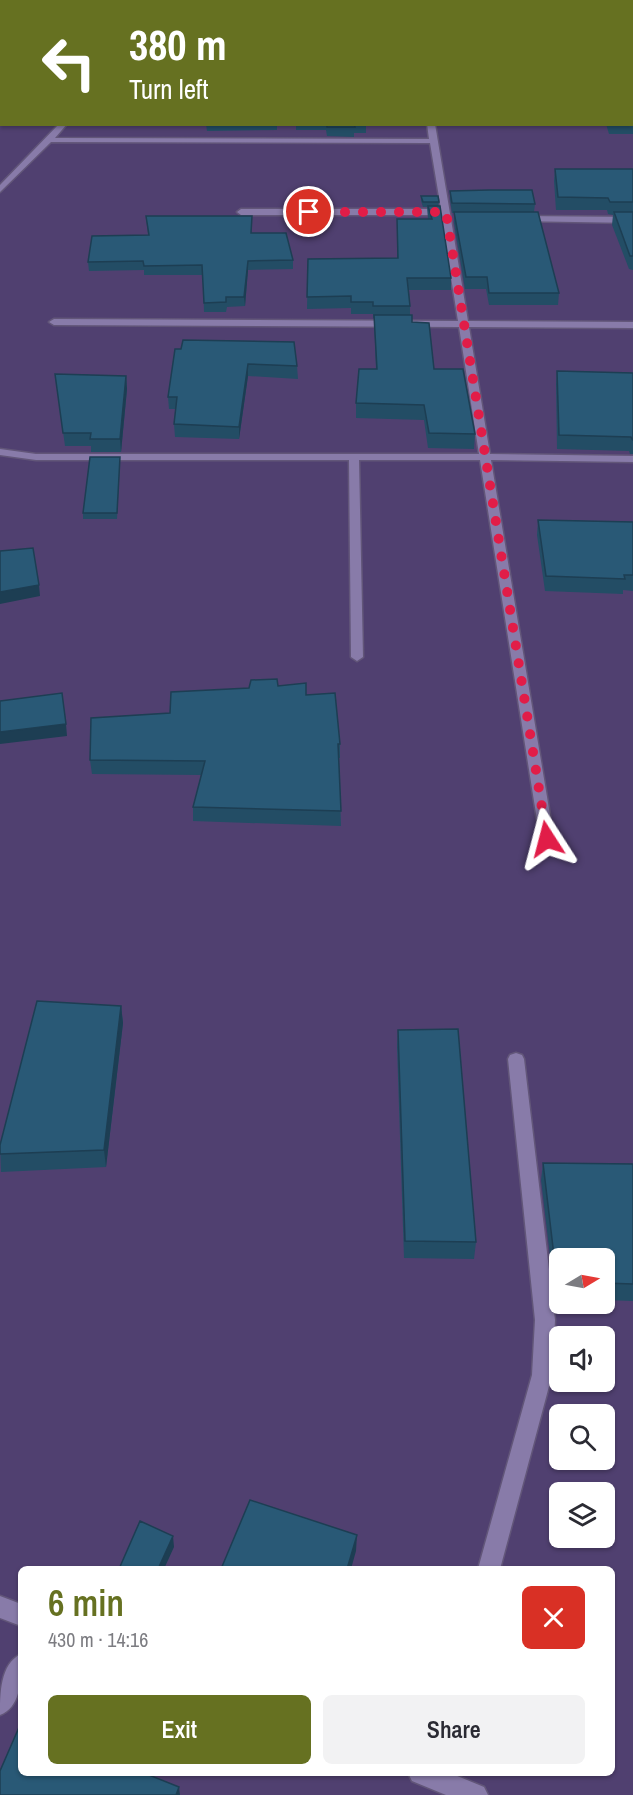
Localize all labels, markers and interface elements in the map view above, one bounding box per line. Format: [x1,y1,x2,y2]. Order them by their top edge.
text: 380 m [129,17,227,73]
icon: left [30,24,108,102]
text: Turn left [129,71,208,107]
pin [283,186,334,237]
icon: arrive [292,195,325,228]
position arrow [515,807,579,871]
north arrow [549,1248,615,1314]
map controls [549,1248,615,1548]
button: sound [549,1326,615,1392]
button: search [549,1404,615,1470]
button: layers [549,1482,615,1548]
text: 6 min [48,1579,124,1627]
button: close [522,1586,585,1649]
text: 430 m · 14:16 [48,1626,148,1653]
button: Exit [48,1695,311,1764]
button: Share [323,1695,585,1764]

